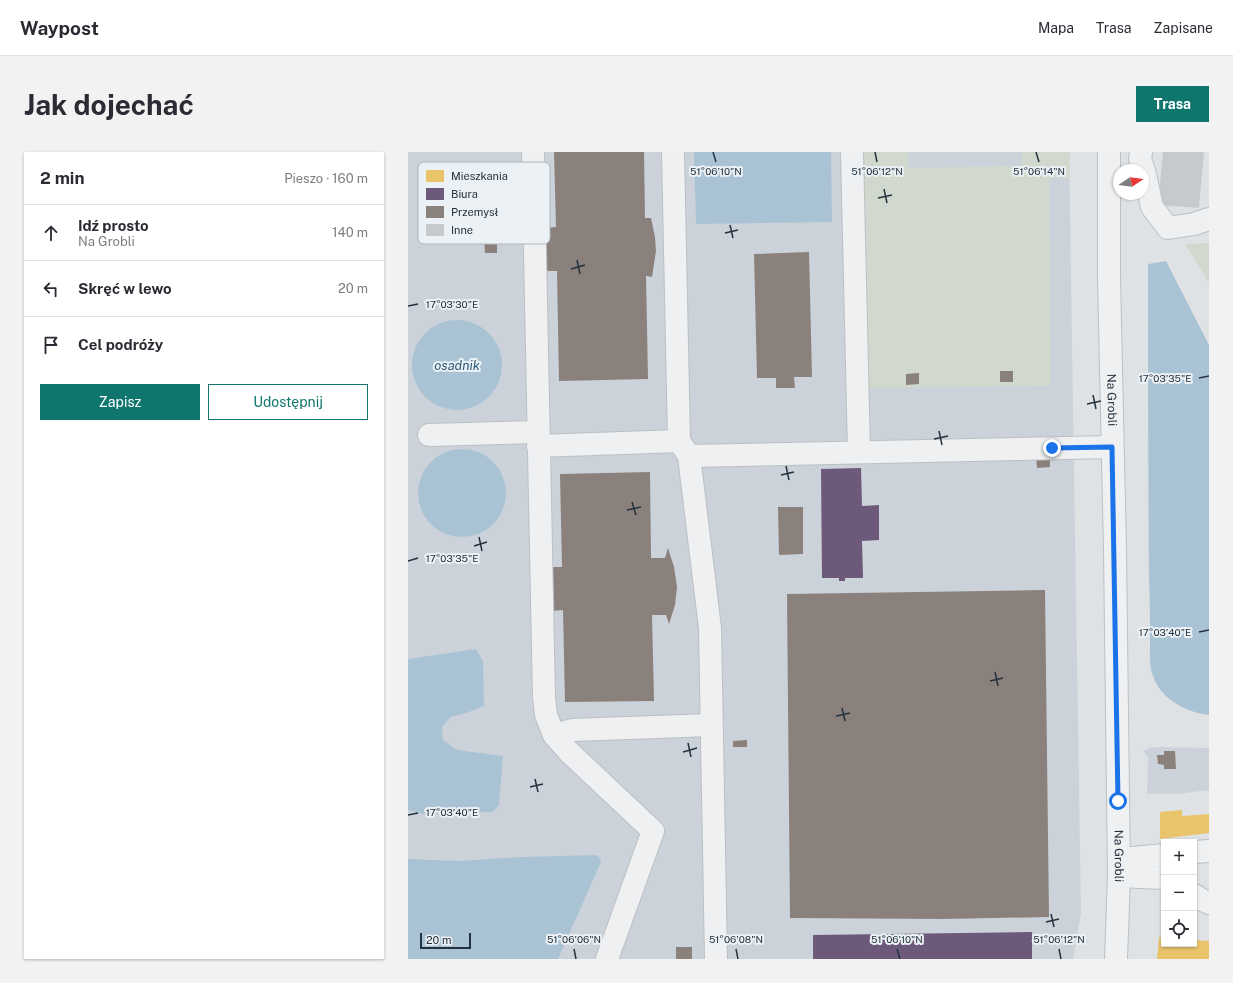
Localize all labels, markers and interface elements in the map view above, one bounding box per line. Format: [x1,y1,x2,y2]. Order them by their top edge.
text: Waypost [20,17,99,39]
text: Mapa [1038,20,1074,36]
text: Trasa [1096,20,1132,36]
text: Zapisane [1154,20,1213,36]
button: Trasa [1136,86,1209,122]
text: Jak dojechać [24,88,194,121]
legend [418,162,550,244]
north arrow [1113,164,1149,200]
text: 51°06'10"N [690,165,742,177]
text: 51°06'12"N [851,165,903,177]
text: 51°06'14"N [1013,165,1065,177]
text: 2 min [40,168,85,188]
text: Mieszkania [451,170,508,182]
text: Pieszo · 160 m [284,171,368,186]
text: Biura [451,188,478,200]
text: Przemysł [451,206,499,218]
text: Idź prosto [78,217,149,234]
icon: ahead [40,222,62,244]
text: Inne [451,224,473,236]
text: 140 m [332,225,368,240]
text: Na Grobli [78,234,135,249]
icon: left [40,278,62,300]
text: Skręć w lewo [78,280,172,297]
text: 20 m [338,281,368,296]
text: 17°03'30"E [426,298,478,310]
icon: arrive [40,334,62,356]
text: Cel podróży [78,336,163,353]
water label: osadnik [434,358,480,373]
text: 17°03'35"E [1139,372,1191,384]
street label: Na Grobli [1104,374,1119,426]
button: Zapisz [40,384,200,420]
button: Udostępnij [208,384,368,420]
route end [1043,439,1061,457]
text: 17°03'35"E [426,552,478,564]
text: 17°03'40"E [1139,626,1191,638]
route start [1109,792,1127,810]
text: 17°03'40"E [426,806,478,818]
street label: Na Grobli [1111,830,1126,882]
map controls [1161,839,1197,947]
button: + [1161,839,1197,875]
button: − [1161,875,1197,911]
button: locate [1161,911,1197,947]
scale bar [420,931,471,950]
text: 51°06'06"N [547,933,601,945]
text: 51°06'08"N [709,933,763,945]
text: 51°06'10"N [871,933,923,945]
text: 51°06'12"N [1033,933,1085,945]
text: 20 m [426,934,451,946]

